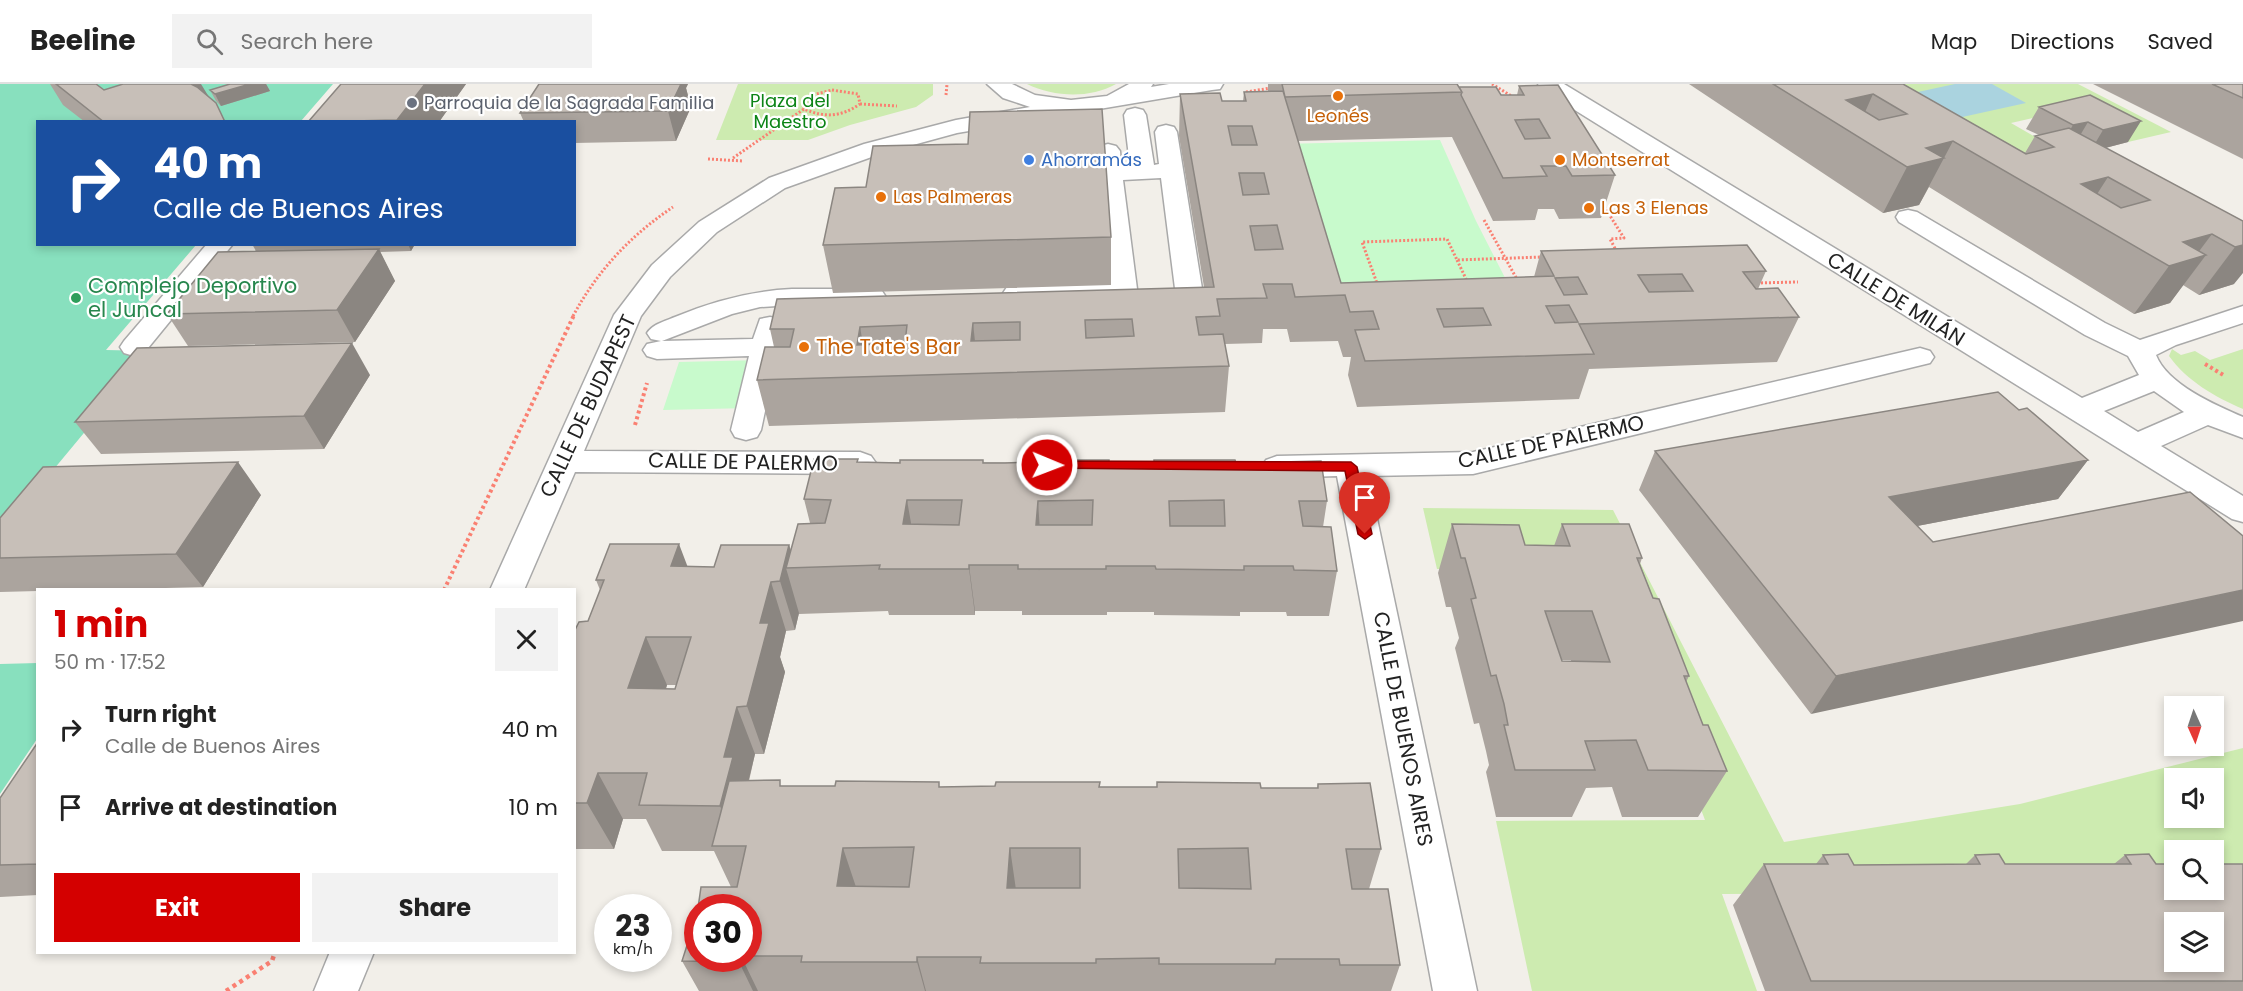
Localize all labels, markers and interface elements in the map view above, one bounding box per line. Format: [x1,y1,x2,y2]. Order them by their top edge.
search box [172,14,592,68]
text: Beeline [30,21,136,60]
icon: search [193,25,226,58]
text: Search here [241,26,373,57]
text: Map [1931,27,1977,56]
text: Directions [2010,27,2114,56]
text: Saved [2147,27,2213,56]
park label: Plaza del Maestro [750,88,830,134]
marker: Leonés [1331,89,1345,103]
place label: Parroquia de la Sagrada Familia [424,90,714,115]
marker: Parroquia de la Sagrada Familia [405,96,419,110]
place label: Leonés [1307,103,1369,128]
text: 40 m [153,134,262,193]
icon: right [54,144,132,222]
place label: Ahorramás [1041,147,1142,172]
place label: Montserrat [1572,147,1670,172]
marker: Ahorramás [1022,153,1036,167]
marker: Montserrat [1553,153,1567,167]
place label: Las Palmeras [893,184,1012,209]
text: Calle de Buenos Aires [153,190,444,227]
marker: Las Palmeras [874,190,888,204]
place label: Las 3 Elenas [1601,195,1708,220]
marker: Las 3 Elenas [1582,201,1596,215]
street label: CALLE DE MILÁN [1822,245,1971,353]
place label: Complejo Deportivo el Juncal [88,271,297,324]
marker: Complejo Deportivo el Juncal [69,291,83,305]
street label: CALLE DE BUDAPEST [532,310,643,502]
place label: The Tate's Bar [816,332,961,361]
marker: The Tate's Bar [797,340,811,354]
street label: CALLE DE PALERMO [1455,408,1647,475]
position arrow [1015,433,1079,497]
street label: CALLE DE PALERMO [648,445,838,478]
pin [1339,472,1390,534]
icon: arrive [1348,481,1381,514]
text: 1 min [54,599,148,650]
button: close [495,608,558,671]
street label: CALLE DE BUENOS AIRES [1367,609,1440,849]
text: 50 m · 17:52 [54,648,166,676]
north arrow [2164,696,2224,756]
map controls [2164,696,2224,972]
text: Turn right [105,699,216,730]
icon: right [54,713,87,746]
text: 40 m [502,714,558,745]
text: Calle de Buenos Aires [105,732,320,760]
button: sound [2164,768,2224,828]
icon: arrive [54,791,87,824]
text: Arrive at destination [105,792,337,823]
text: 10 m [509,792,558,823]
button: search [2164,840,2224,900]
button: Exit [54,873,300,942]
button: Share [312,873,558,942]
speed limit sign: 30 [684,894,762,972]
text: 23 [615,904,651,947]
button: layers [2164,912,2224,972]
text: km/h [613,938,653,959]

